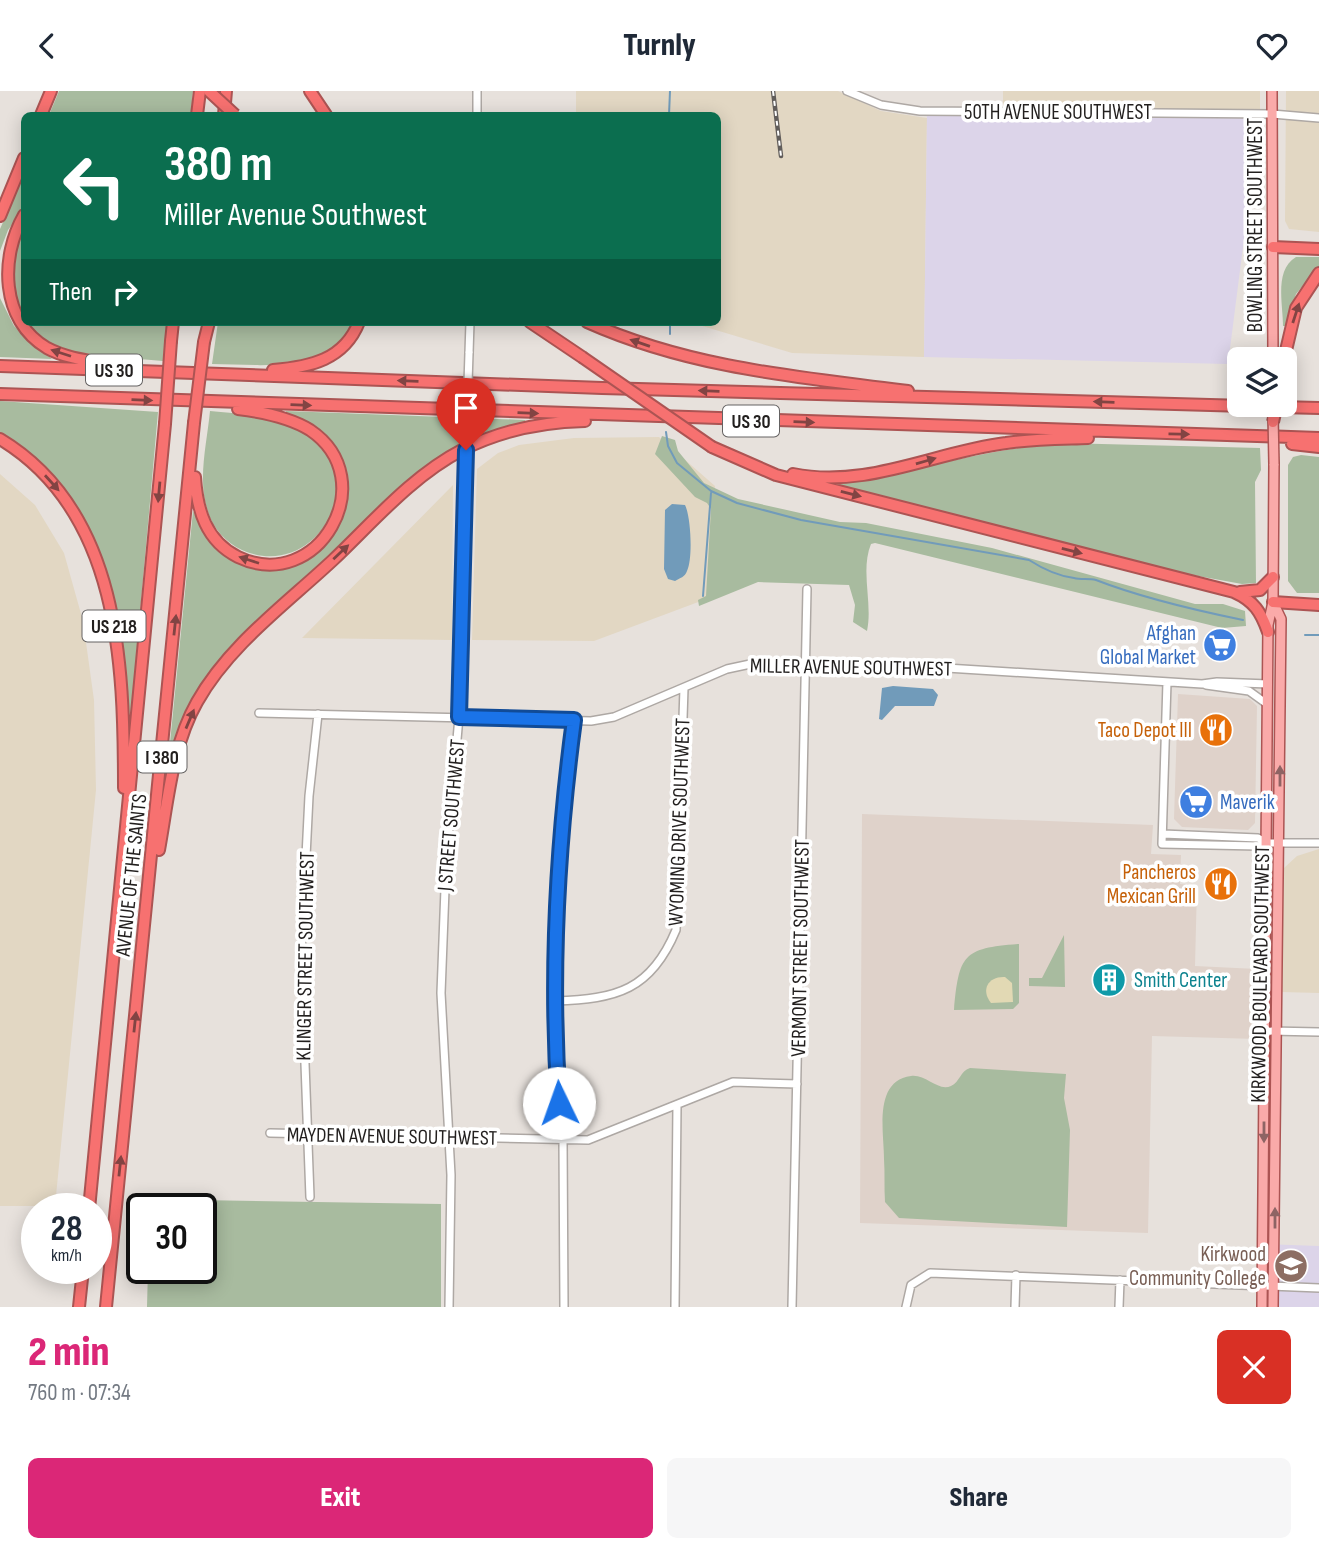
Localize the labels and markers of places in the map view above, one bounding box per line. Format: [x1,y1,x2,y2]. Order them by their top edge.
pin [436,378,496,450]
place label: Afghan Global Market [1100,621,1196,670]
supermarket icon: Afghan Global Market [1201,626,1239,664]
restaurant icon: Taco Depot III [1197,711,1235,749]
place label: Taco Depot III [1098,718,1192,743]
supermarket icon: Maverik [1177,783,1215,821]
place label: Maverik [1220,790,1275,815]
place label: Pancheros Mexican Grill [1107,860,1196,909]
restaurant icon: Pancheros Mexican Grill [1202,865,1240,903]
building icon: Smith Center [1090,961,1128,999]
place label: Smith Center [1134,968,1227,993]
place label: Kirkwood Community College [1129,1242,1266,1291]
school or university icon: Kirkwood Community College [1272,1247,1310,1285]

